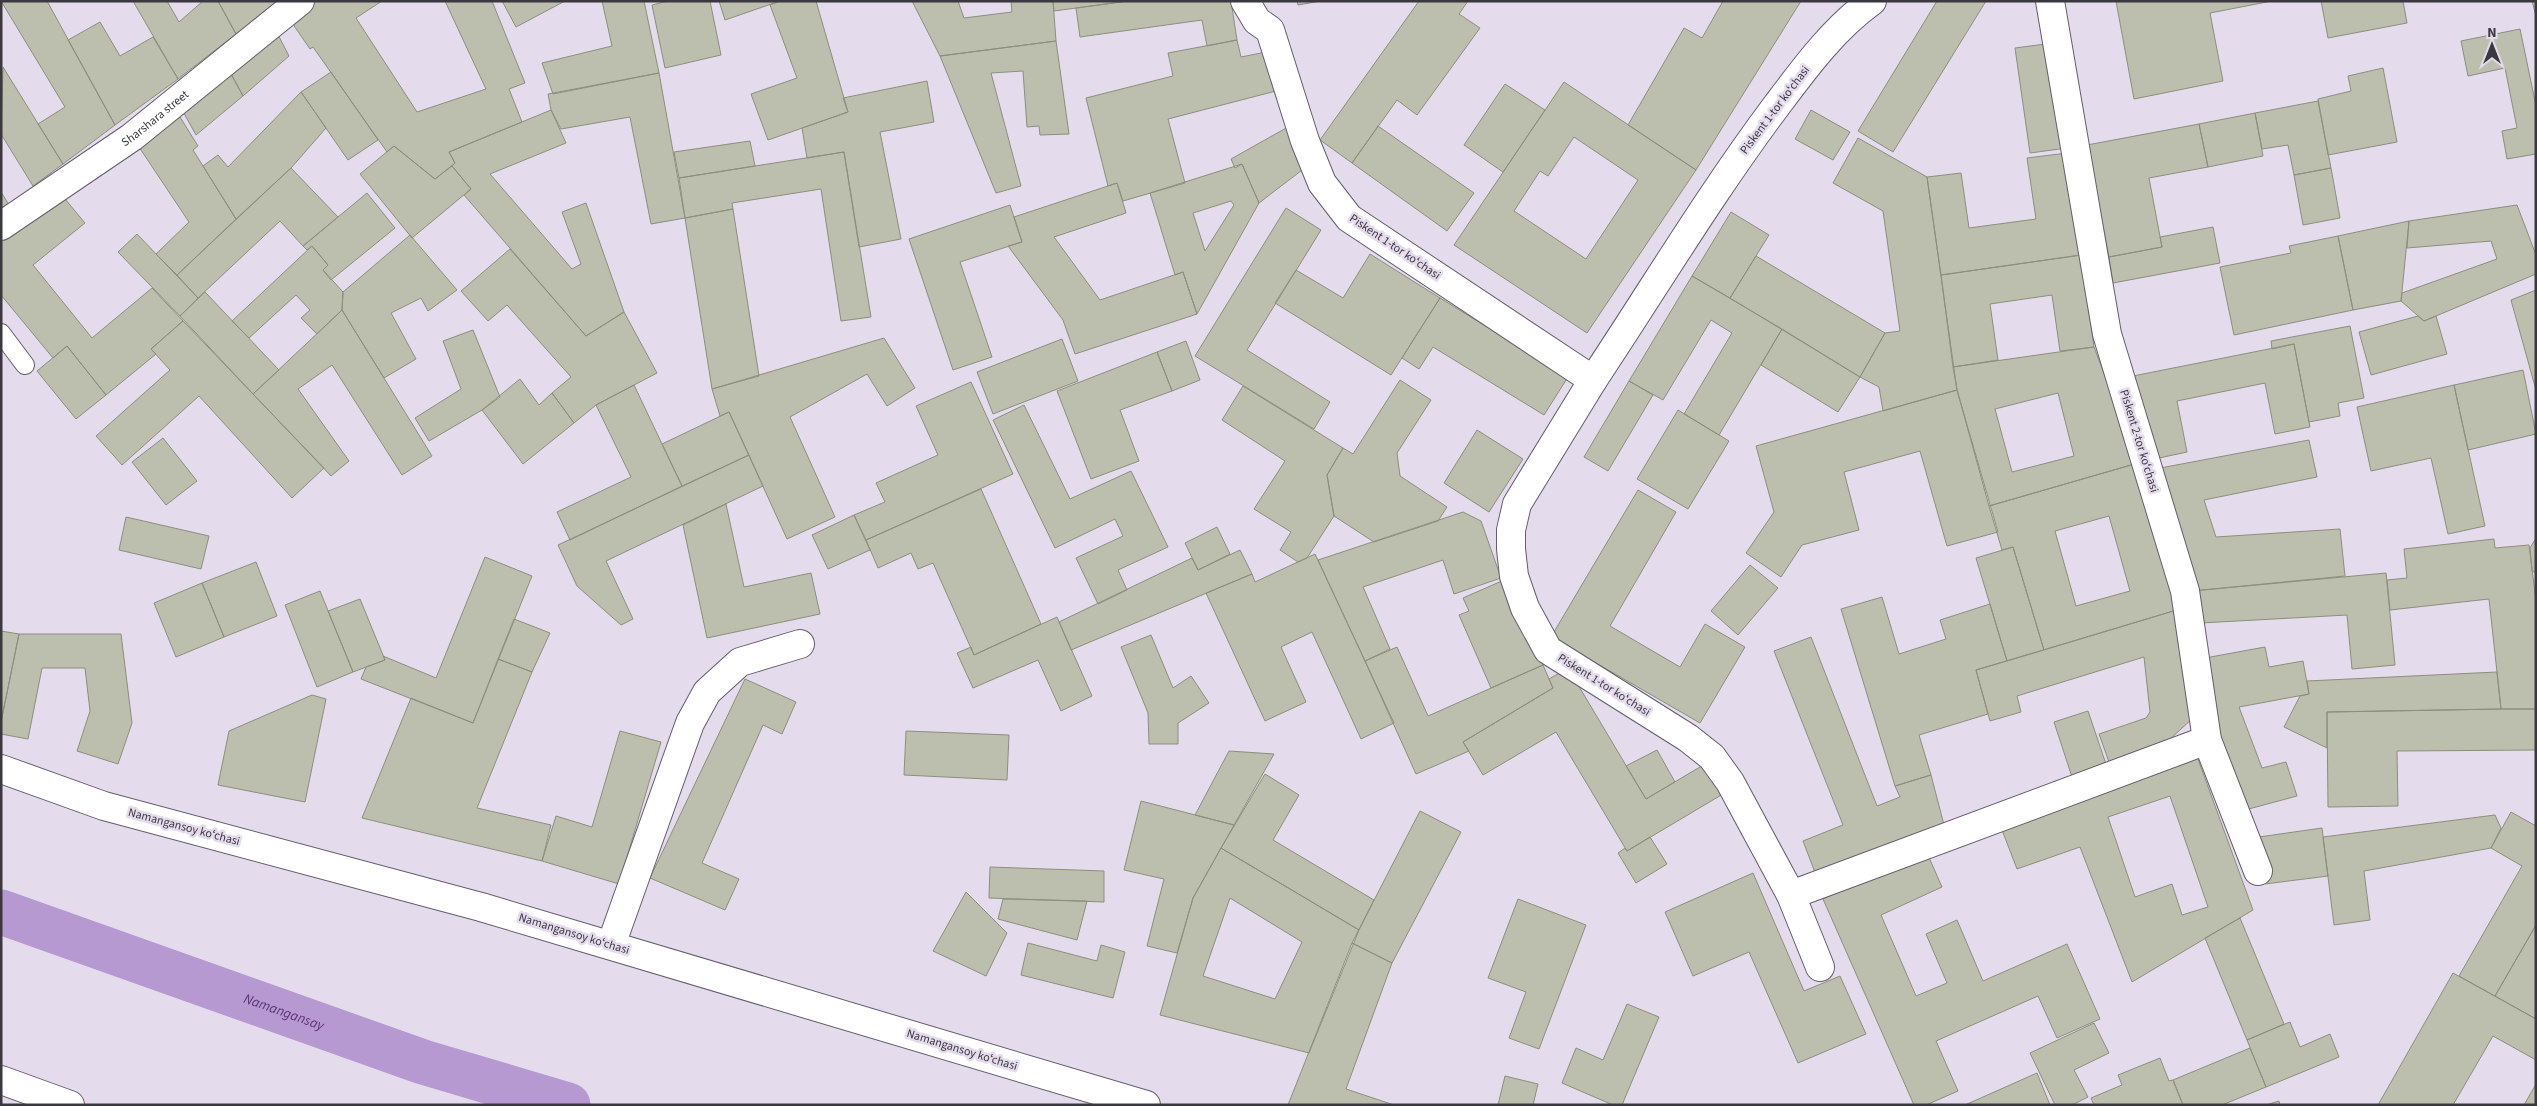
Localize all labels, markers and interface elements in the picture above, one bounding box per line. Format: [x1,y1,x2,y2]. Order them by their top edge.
north arrow [2467,20,2517,70]
text: N [2487,23,2497,43]
street label: Piskent 1-tor koʻchasi [1736,62,1814,158]
street label: Sharshara street [118,86,192,150]
street label: Piskent 1-tor koʻchasi [1346,210,1444,284]
street label: Piskent 2-tor koʻchasi [2115,388,2163,494]
street label: Piskent 1-tor koʻchasi [1554,650,1654,720]
street label: Namangansoy koʻchasi [126,804,242,850]
street label: Namangansoy koʻchasi [516,909,632,959]
water label: Namangansay [241,989,327,1036]
street label: Namangansoy koʻchasi [904,1025,1020,1075]

